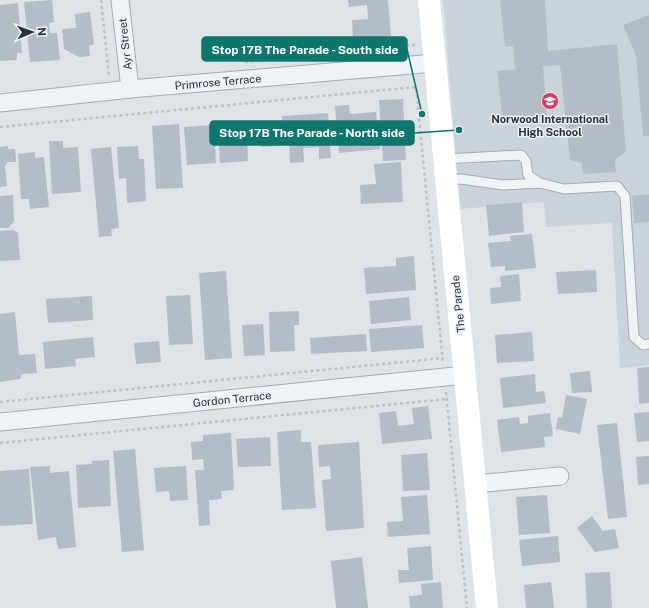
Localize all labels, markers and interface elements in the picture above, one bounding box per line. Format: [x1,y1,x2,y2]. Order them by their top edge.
north arrow [12,12,52,52]
street label: Ayr Street [116,17,134,71]
text: N [36,27,48,36]
callout: Stop 17B The Parade - South side [202,37,407,61]
text: Stop 17B The Parade - South side [211,43,399,57]
street label: Primrose Terrace [174,72,262,92]
school or university icon: Norwood International High School [540,91,560,111]
place label: Norwood International High School [491,113,609,138]
callout: Stop 17B The Parade - North side [210,121,414,145]
text: Stop 17B The Parade - North side [219,126,405,140]
street label: The Parade [449,275,467,333]
street label: Gordon Terrace [192,389,272,409]

